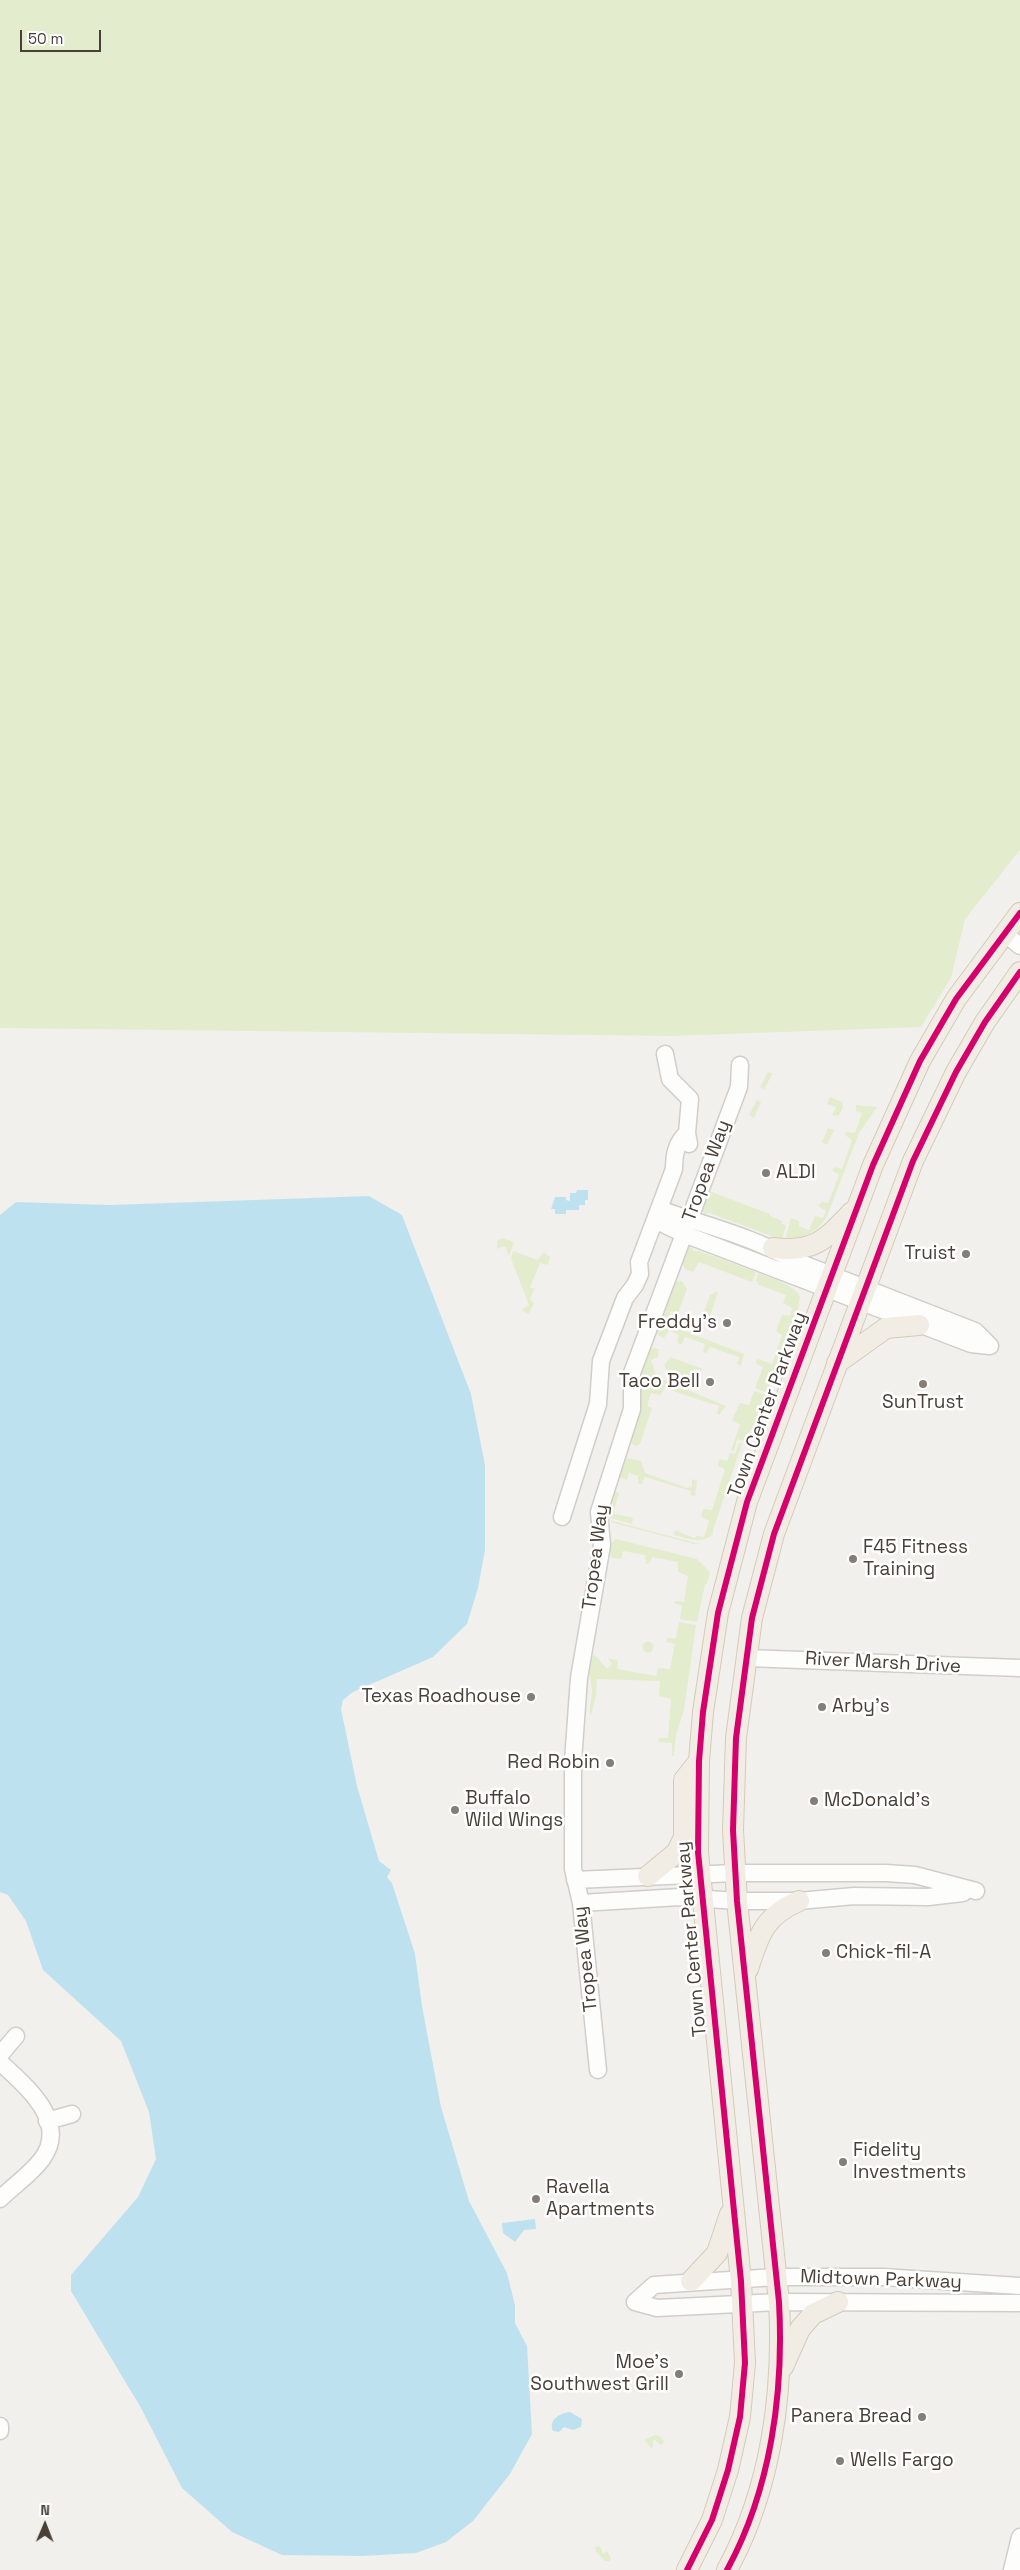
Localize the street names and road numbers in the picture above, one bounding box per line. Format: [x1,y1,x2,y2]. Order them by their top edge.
street label: Tropea Way [678,1117,736,1225]
street label: Town Center Parkway [724,1309,812,1501]
street label: Tropea Way [578,1503,614,1611]
street label: River Marsh Drive [804,1648,962,1678]
street label: Town Center Parkway [672,1840,712,2038]
street label: Tropea Way [569,1905,603,2013]
street label: Midtown Parkway [800,2266,962,2294]

